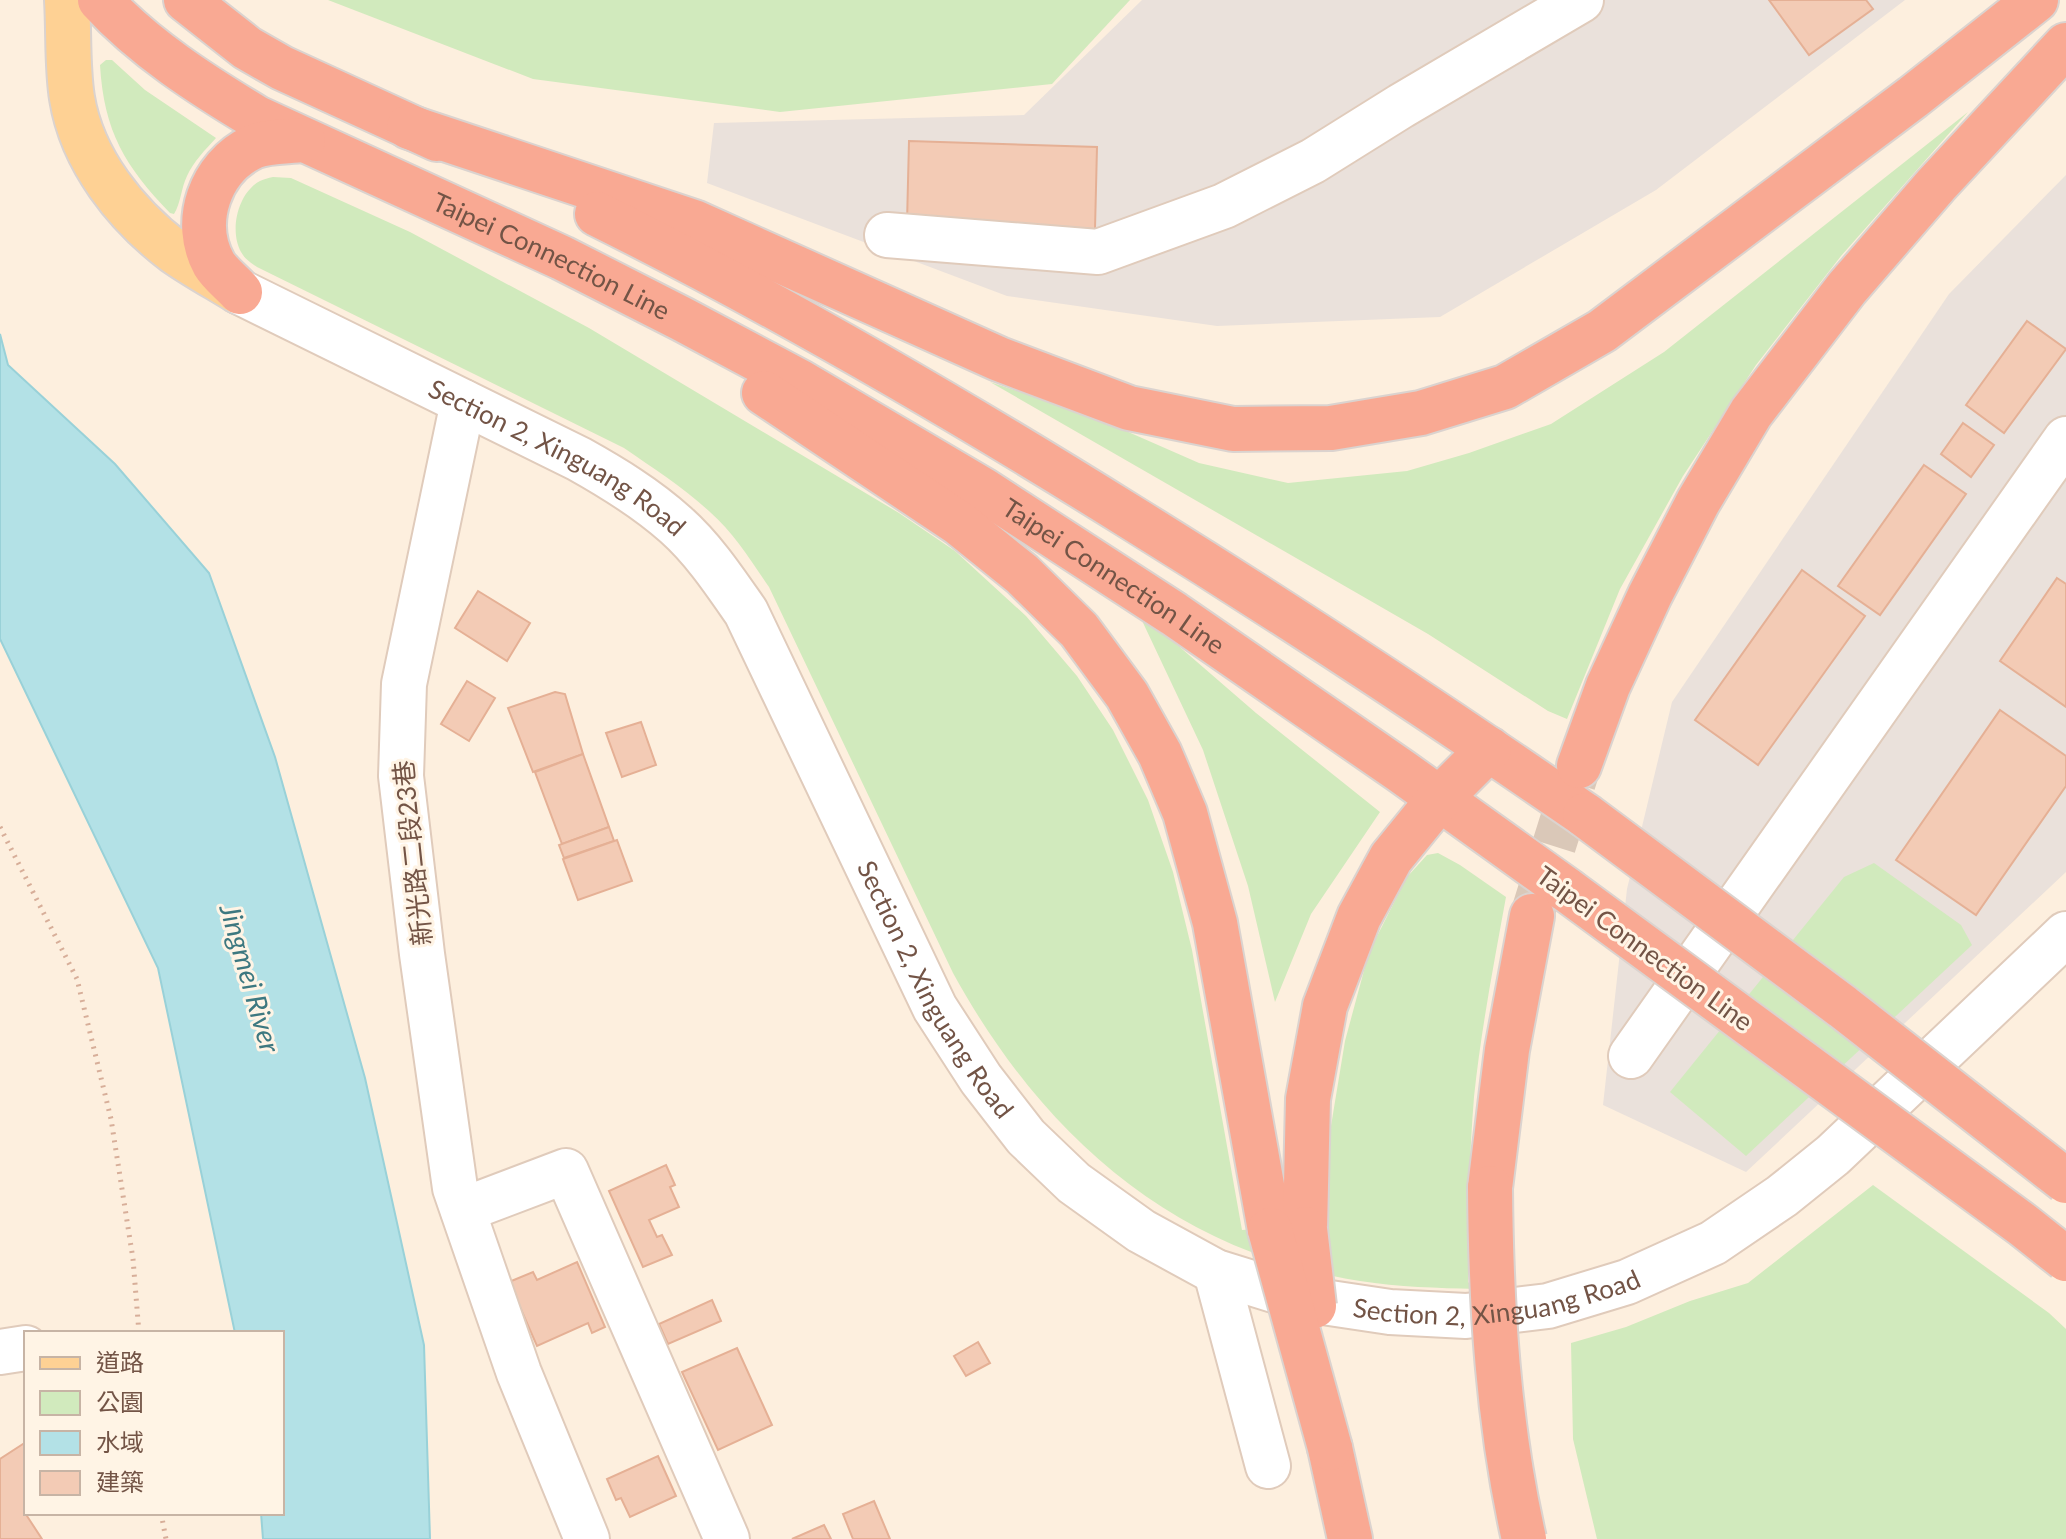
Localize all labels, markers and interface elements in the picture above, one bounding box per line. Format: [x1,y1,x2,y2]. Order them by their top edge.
street label: Taipei Connection Line [428,185,675,326]
street label: Section 2, Xinguang Road [424,372,693,542]
street label: Taipei Connection Line [997,491,1231,660]
street label: 新光路二段23巷 [386,759,438,947]
street label: Section 2, Xinguang Road [851,855,1021,1124]
street label: Taipei Connection Line [1531,859,1759,1037]
water label: Jingmei River [213,899,289,1057]
street label: Section 2, Xinguang Road [1351,1262,1645,1332]
legend [24,1331,284,1515]
text: 道路 [96,1347,144,1376]
text: 公園 [96,1387,144,1416]
text: 水域 [96,1427,144,1456]
text: 建築 [96,1467,144,1496]

